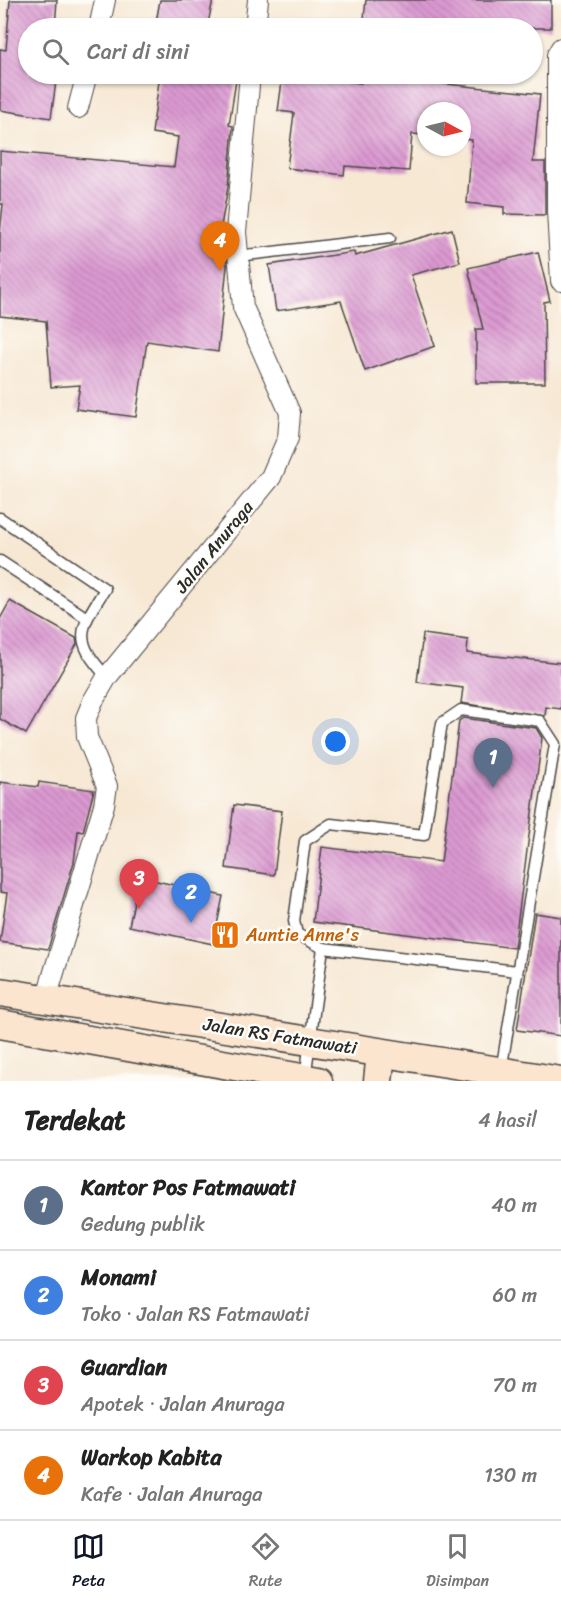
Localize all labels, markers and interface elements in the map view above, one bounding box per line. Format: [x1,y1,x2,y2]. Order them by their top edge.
search box [18,18,543,84]
text: Cari di sini [87,32,189,71]
icon: search [39,35,72,68]
north arrow [417,102,471,156]
pin: 4 [200,222,240,271]
street label: Jalan Anuraga [166,493,262,601]
your location [321,727,350,756]
pin: 1 [474,738,512,788]
pin: 3 [120,860,158,909]
pin: 2 [172,874,210,923]
restaurant icon: Auntie Anne's [209,919,241,951]
place label: Auntie Anne's [245,919,360,951]
street label: Jalan RS Fatmawati [200,1008,360,1064]
text: Terdekat [24,1097,125,1143]
text: 4 hasil [478,1103,537,1138]
text: Kantor Pos Fatmawati [81,1168,295,1207]
text: 1 [39,1188,48,1223]
text: 40 m [491,1188,537,1223]
text: Gedung publik [81,1207,205,1242]
text: Monami [81,1258,156,1297]
text: 2 [38,1278,49,1313]
text: 60 m [492,1278,537,1313]
text: Toko · Jalan RS Fatmawati [81,1297,309,1332]
text: Guardian [81,1348,167,1387]
text: 3 [38,1368,49,1403]
text: 70 m [492,1368,537,1403]
text: Apotek · Jalan Anuraga [81,1387,284,1422]
text: Warkop Kabita [81,1438,221,1477]
text: 4 [37,1458,50,1493]
text: 130 m [484,1458,537,1493]
text: Kafe · Jalan Anuraga [81,1477,262,1512]
tab: Peta [72,1530,105,1595]
tab: Rute [249,1530,282,1595]
tab: Disimpan [426,1530,489,1595]

